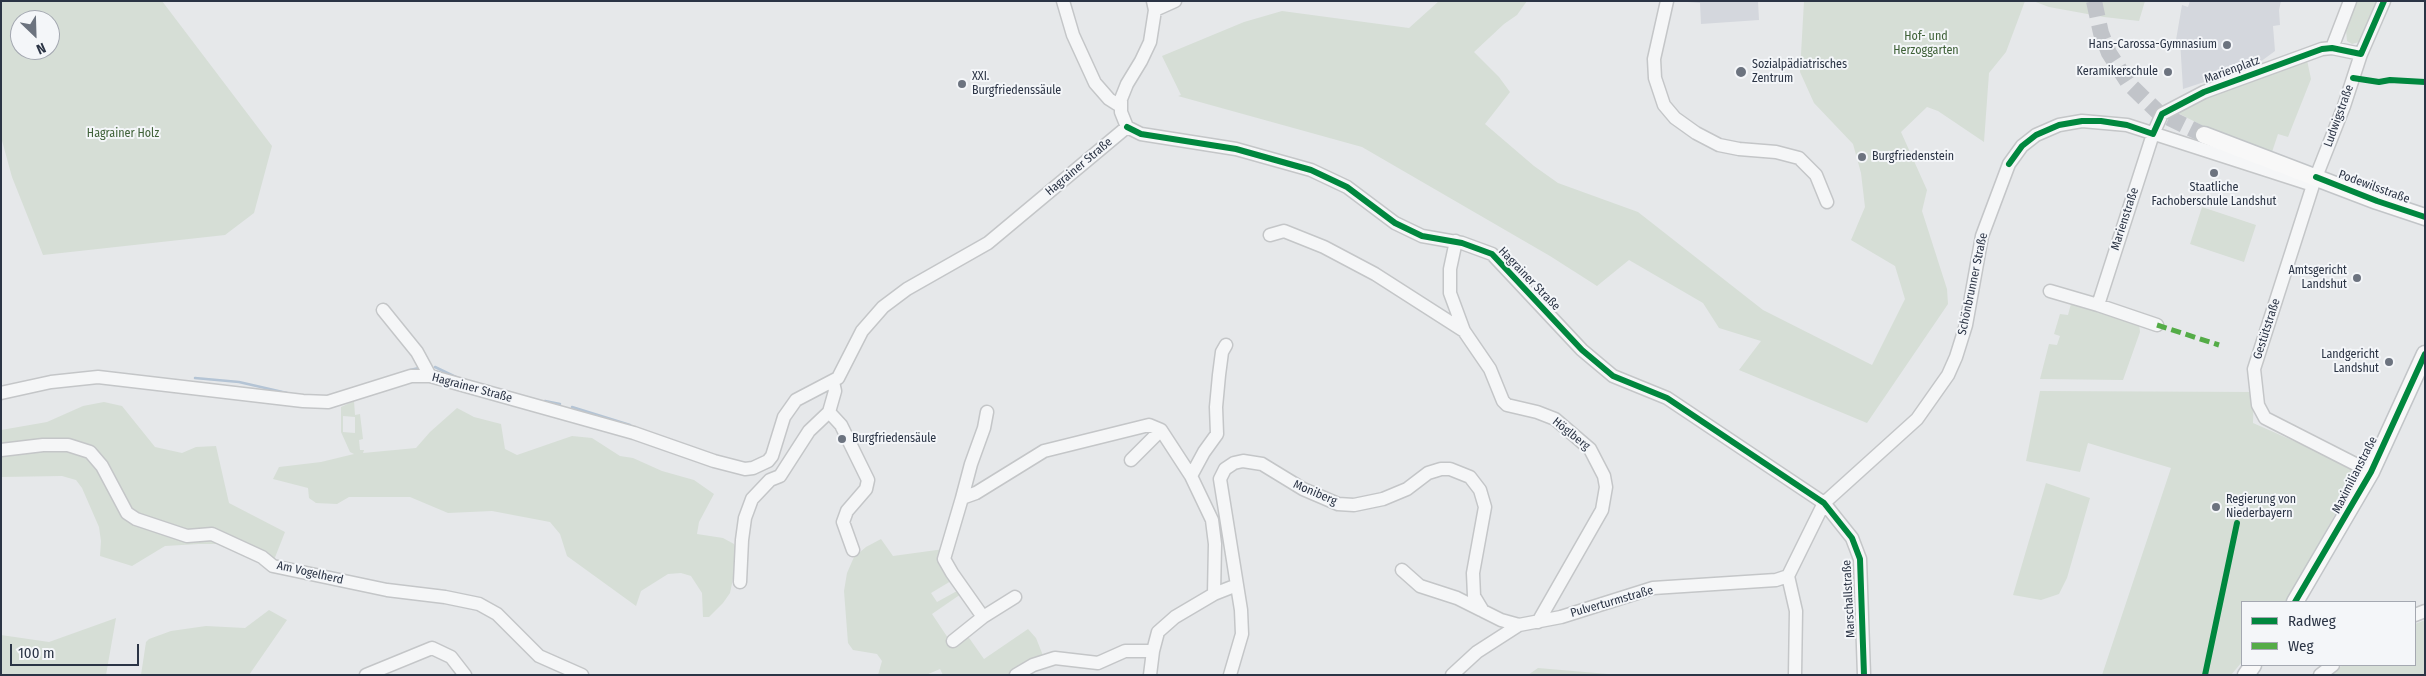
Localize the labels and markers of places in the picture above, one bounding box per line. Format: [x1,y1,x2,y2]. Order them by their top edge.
place label: Hans-Carossa-Gymnasium [2089,38,2217,52]
marker: Hans-Carossa-Gymnasium [2221,39,2233,51]
place label: Sozialpädiatrisches Zentrum [1752,58,1847,86]
marker: Sozialpädiatrisches Zentrum [1734,65,1748,79]
place label: Keramikerschule [2077,65,2158,79]
marker: Keramikerschule [2162,66,2174,78]
place label: XXI. Burgfriedenssäule [972,70,1061,98]
marker: XXI. Burgfriedenssäule [956,78,968,90]
place label: Burgfriedenstein [1872,150,1954,164]
marker: Burgfriedenstein [1856,151,1868,163]
marker: Staatliche Fachoberschule Landshut [2208,167,2220,179]
place label: Staatliche Fachoberschule Landshut [2152,181,2276,209]
place label: Amtsgericht Landshut [2288,264,2347,292]
marker: Amtsgericht Landshut [2351,272,2363,284]
place label: Landgericht Landshut [2321,348,2379,376]
marker: Landgericht Landshut [2383,356,2395,368]
place label: Burgfriedensäule [852,432,936,446]
marker: Burgfriedensäule [836,433,848,445]
place label: Regierung von Niederbayern [2226,493,2296,521]
marker: Regierung von Niederbayern [2210,501,2222,513]

